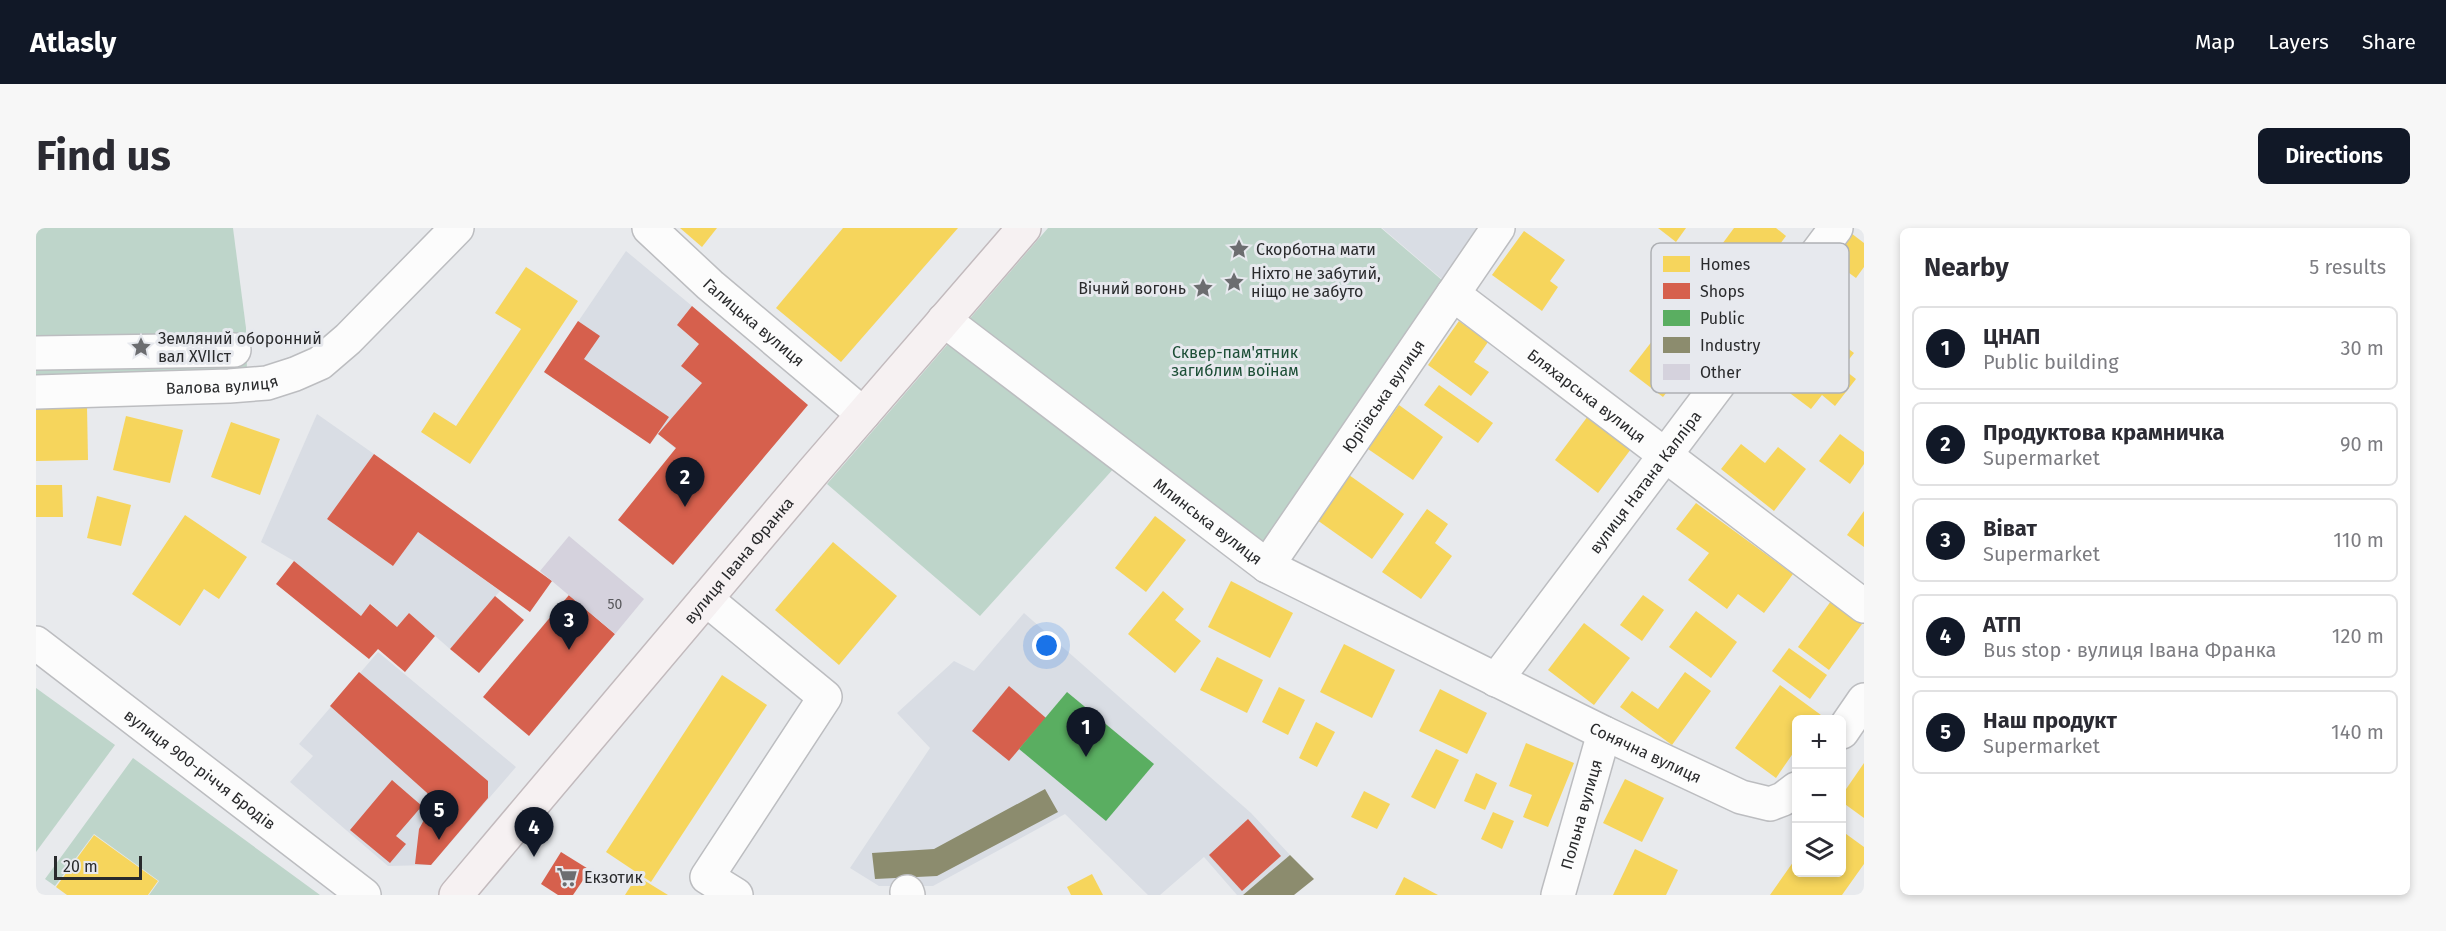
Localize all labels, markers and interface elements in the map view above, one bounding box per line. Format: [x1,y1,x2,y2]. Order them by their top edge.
text: Atlasly [30,26,116,59]
text: Map [2195,29,2235,55]
text: Layers [2268,29,2329,55]
text: Share [2362,29,2416,55]
button: Directions [2258,128,2410,184]
text: Find us [36,131,171,181]
place icon: Cкорботна мати [1227,237,1251,261]
place label: Cкорботна мати [1256,240,1376,259]
legend [1651,243,1849,393]
text: Nearby [1924,252,2009,283]
text: Homes [1700,255,1750,274]
text: 5 results [2309,255,2386,279]
place label: Ніхто не забутий, ніщо не забуто [1251,264,1381,301]
place icon: Ніхто не забутий, ніщо не забуто [1222,270,1246,294]
street label: Галицька вулиця [699,275,808,370]
place icon: Вічний вогонь [1191,276,1215,300]
place label: Вічний вогонь [1078,279,1186,298]
text: Shops [1700,282,1744,301]
text: Public [1700,309,1745,328]
text: ЦНАП [1983,323,2040,350]
place label: Земляний оборонний вал XVIIст [158,329,322,366]
place icon: Земляний оборонний вал XVIIст [129,335,153,359]
street label: Юріївська вулиця [1338,336,1429,456]
text: Industry [1700,336,1760,355]
text: 1 [1941,336,1950,360]
text: 30 m [2340,336,2384,360]
park label: Сквер-пам'ятник загиблим воїнам [1171,343,1299,380]
street label: Бляхарська вулиця [1524,345,1649,447]
text: Public building [1983,350,2119,374]
text: Other [1700,363,1742,382]
street label: Валова вулиця [165,371,281,398]
street label: вулиця Натана Калліра [1586,407,1705,557]
text: Продуктова крамничка [1983,419,2225,446]
text: 2 [1940,432,1951,456]
text: 90 m [2340,432,2384,456]
text: Supermarket [1983,446,2100,470]
pin: 2 [666,458,704,507]
street label: Млинська вулиця [1150,474,1266,569]
street label: вулиця Івана Франка [680,493,798,628]
text: Віват [1983,515,2037,542]
text: 3 [1940,528,1951,552]
text: 110 m [2333,528,2384,552]
text: Supermarket [1983,542,2100,566]
house number: 50 [608,596,623,613]
pin: 3 [550,600,588,650]
text: АТП [1983,611,2021,638]
text: 4 [1940,624,1951,648]
text: 120 m [2332,624,2384,648]
your location [1032,631,1061,660]
text: Bus stop · вулиця Івана Франка [1983,638,2277,662]
street label: вулиця 900-річчя Бродів [120,705,279,834]
text: Наш продукт [1983,707,2117,734]
pin: 1 [1066,708,1106,757]
map controls [1792,715,1846,877]
button: + [1792,715,1846,769]
street label: Сонячна вулиця [1586,718,1704,787]
text: 5 [1940,720,1951,744]
text: 140 m [2331,720,2384,744]
text: Supermarket [1983,734,2100,758]
street label: Польна вулиця [1557,757,1606,872]
button: − [1792,769,1846,823]
pin: 5 [420,790,458,840]
pin: 4 [514,808,554,857]
button: layers [1792,823,1846,877]
scale bar [54,853,142,880]
text: 20 m [63,857,98,876]
supermarket icon: Екзотик [555,865,579,889]
place label: Екзотик [584,868,643,887]

